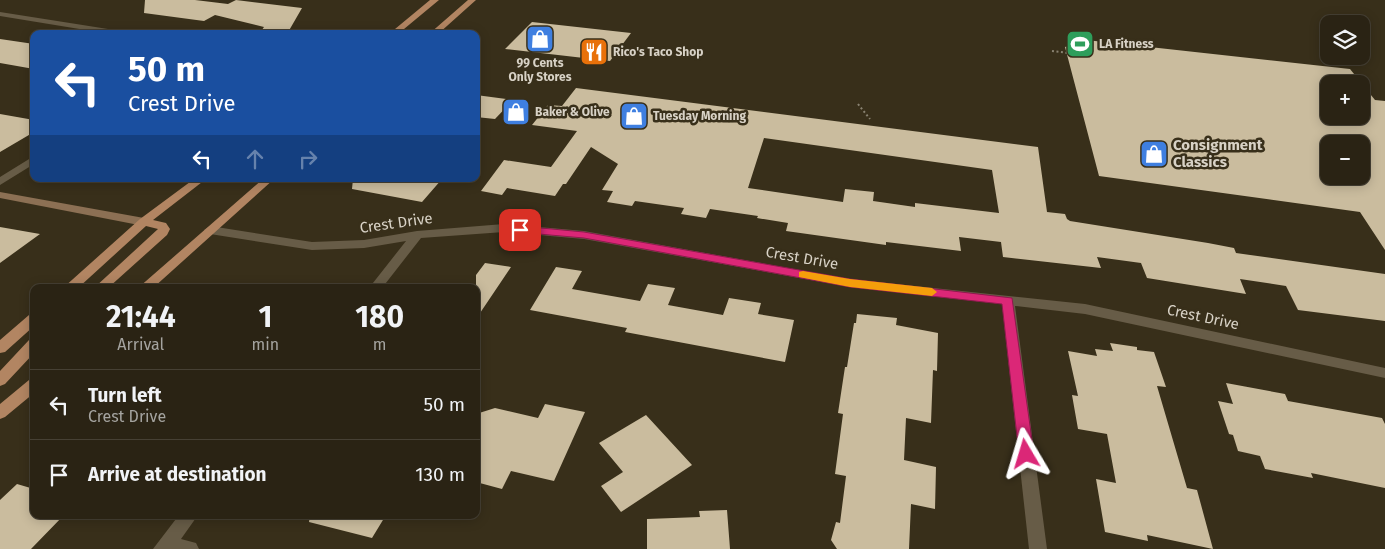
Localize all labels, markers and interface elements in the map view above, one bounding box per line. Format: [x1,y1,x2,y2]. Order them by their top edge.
map controls [1320,15,1370,185]
button: layers [1320,15,1370,65]
shop icon: 99 Cents Only Stores [525,24,555,54]
sports icon: LA Fitness [1065,29,1095,59]
restaurant icon: Rico's Taco Shop [579,37,609,67]
place label: LA Fitness [1099,37,1154,51]
place label: Rico's Taco Shop [613,45,703,59]
text: 50 m [128,48,205,90]
icon: left [45,50,110,115]
place label: 99 Cents Only Stores [509,56,572,84]
button: + [1320,75,1370,125]
text: Crest Drive [128,90,235,117]
shop icon: Baker & Olive [501,97,531,127]
shop icon: Tuesday Morning [619,101,649,131]
place label: Baker & Olive [535,105,610,119]
place label: Tuesday Morning [653,109,746,123]
button: − [1320,135,1370,185]
place label: Consignment Classics [1173,136,1263,171]
shop icon: Consignment Classics [1139,139,1169,169]
icon: left [188,145,216,173]
icon: ahead [241,145,269,173]
icon: right [294,145,322,173]
street label: Crest Drive [358,209,434,237]
pin [499,209,541,251]
icon: arrive [506,216,534,244]
street label: Crest Drive [764,243,840,273]
text: 21:44 [106,299,176,335]
text: 1 [258,299,272,335]
text: 180 [355,299,404,335]
street label: Crest Drive [1165,301,1241,333]
text: Arrival [117,335,164,354]
text: min [252,335,279,354]
text: m [373,335,386,354]
text: Turn left [88,384,162,407]
icon: left [45,391,73,419]
text: 50 m [424,393,465,416]
text: Crest Drive [88,407,166,426]
position arrow [999,427,1051,479]
icon: arrive [45,461,73,489]
text: Arrive at destination [88,463,267,486]
text: 130 m [415,463,465,486]

